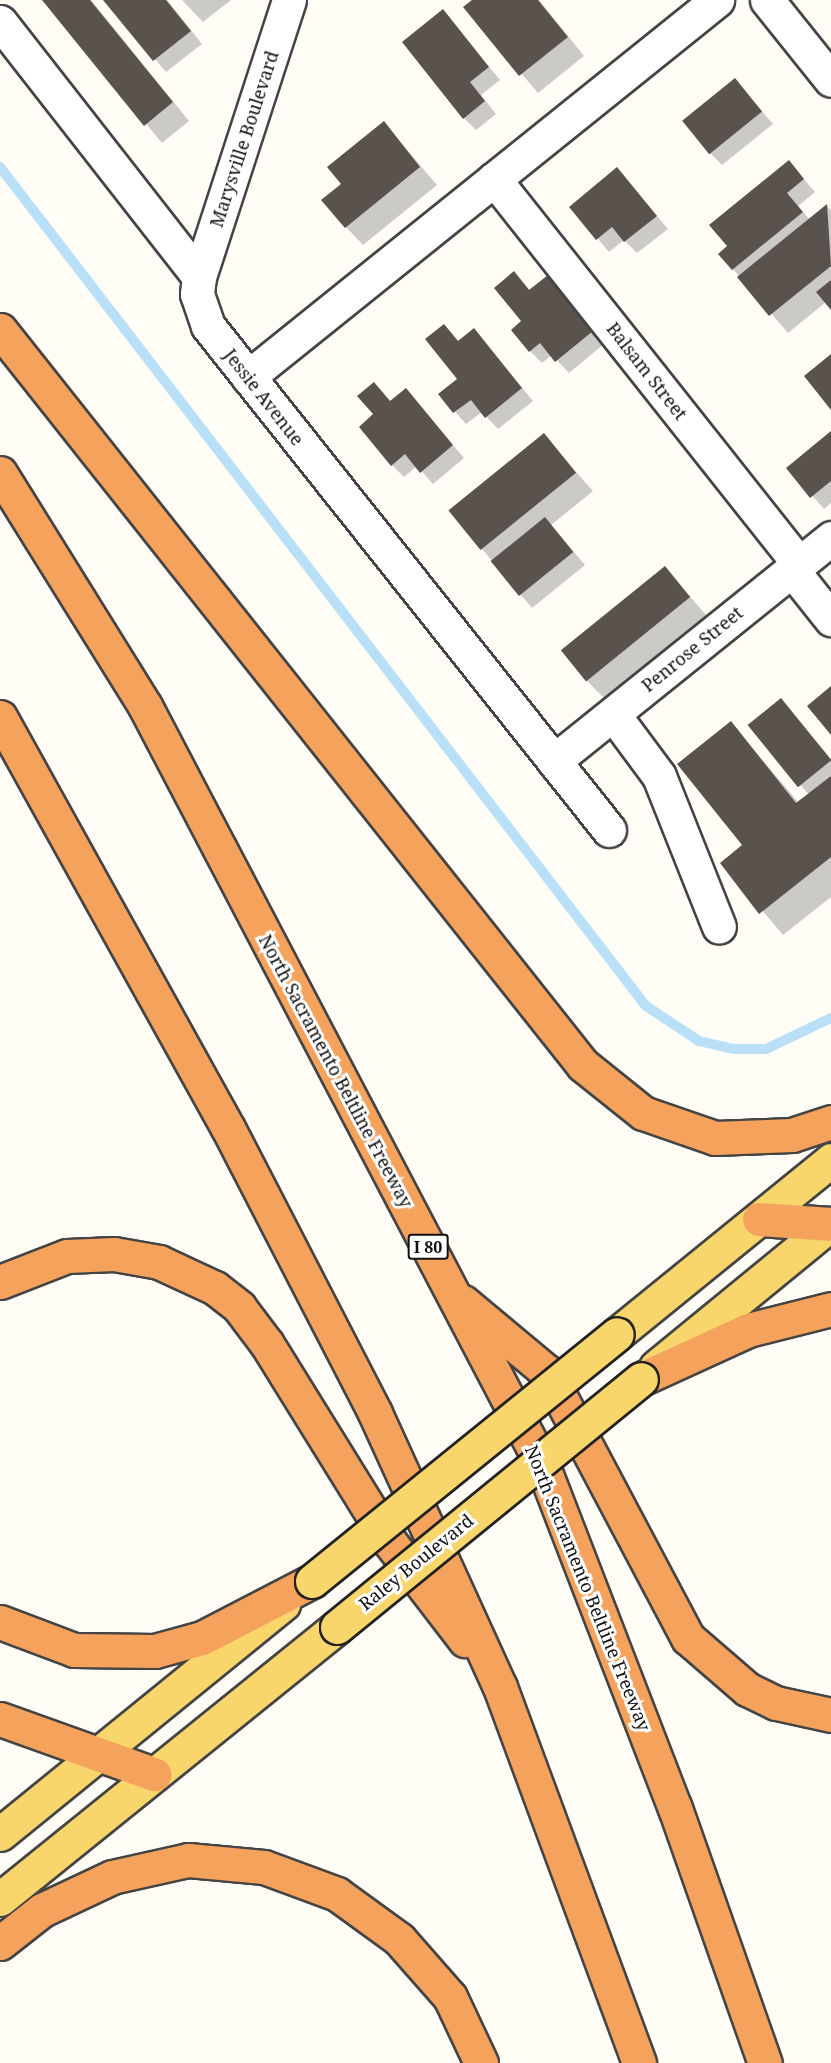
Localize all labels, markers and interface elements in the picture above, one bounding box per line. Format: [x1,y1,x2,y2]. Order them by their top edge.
street label: Marysville Boulevard [205,48,283,230]
street label: Balsam Street [602,318,692,424]
street label: Jessie Avenue [220,344,308,450]
street label: Penrose Street [637,602,747,696]
street label: North Sacramento Beltline Freeway [255,931,417,1211]
road number: I 80 [407,1234,449,1260]
street label: North Sacramento Beltline Freeway [521,1442,655,1734]
street label: Raley Boulevard [354,1509,478,1615]

